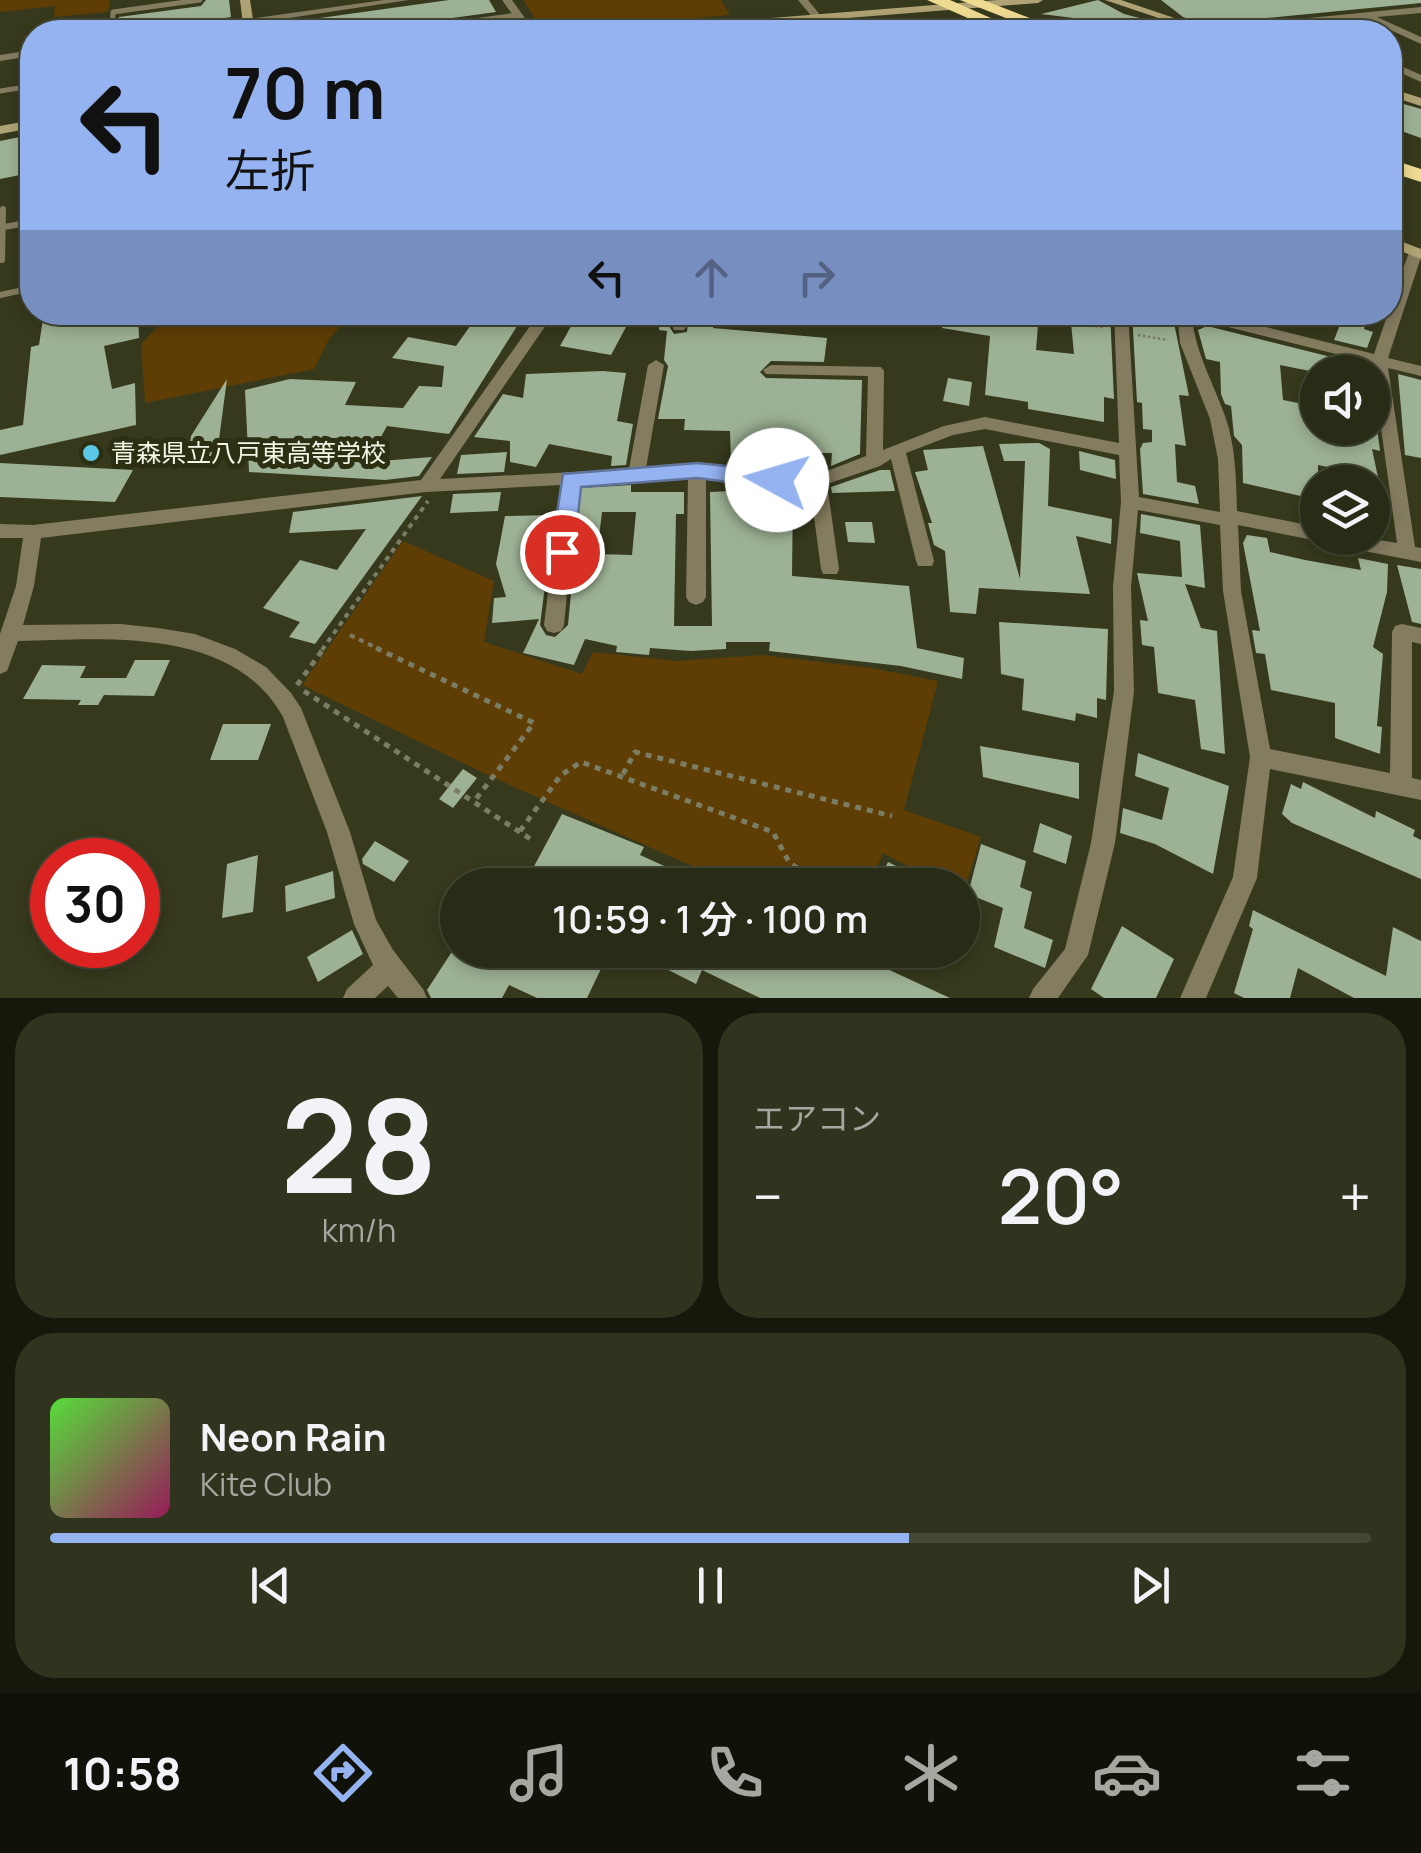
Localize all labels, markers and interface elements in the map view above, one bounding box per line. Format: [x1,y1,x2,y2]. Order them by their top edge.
text: 70 m [225,44,385,140]
icon: left [60,60,190,190]
text: 左折 [225,139,315,201]
icon: left [579,250,634,305]
icon: ahead [684,250,739,305]
icon: right [789,250,844,305]
map controls [1300,355,1390,555]
button: sound [1300,355,1390,445]
position arrow [725,428,829,532]
place label: 青森県立八戸東高等学校 [111,435,386,470]
marker: 青森県立八戸東高等学校 [80,442,102,464]
button: layers [1300,465,1390,555]
pin [520,510,605,595]
icon: arrive [535,525,590,580]
speed limit sign: 30 [30,838,160,968]
text: 10:59 · 1 分 · 100 m [552,892,868,944]
text: 28 [280,1054,438,1232]
text: エアコン [753,1096,881,1140]
text: 20° [998,1144,1124,1247]
text: − [753,1158,783,1234]
text: + [1339,1158,1371,1234]
text: km/h [322,1208,396,1252]
text: Neon Rain [200,1410,386,1462]
text: Kite Club [200,1462,332,1506]
icon: previous [243,1558,298,1613]
icon: pause [683,1558,738,1613]
icon: next [1123,1558,1178,1613]
icon: directions [308,1738,378,1808]
icon: music [504,1738,574,1808]
icon: phone [700,1738,770,1808]
icon: climate [896,1738,966,1808]
icon: car [1092,1738,1162,1808]
icon: filters [1288,1738,1358,1808]
text: 10:58 [63,1742,182,1804]

